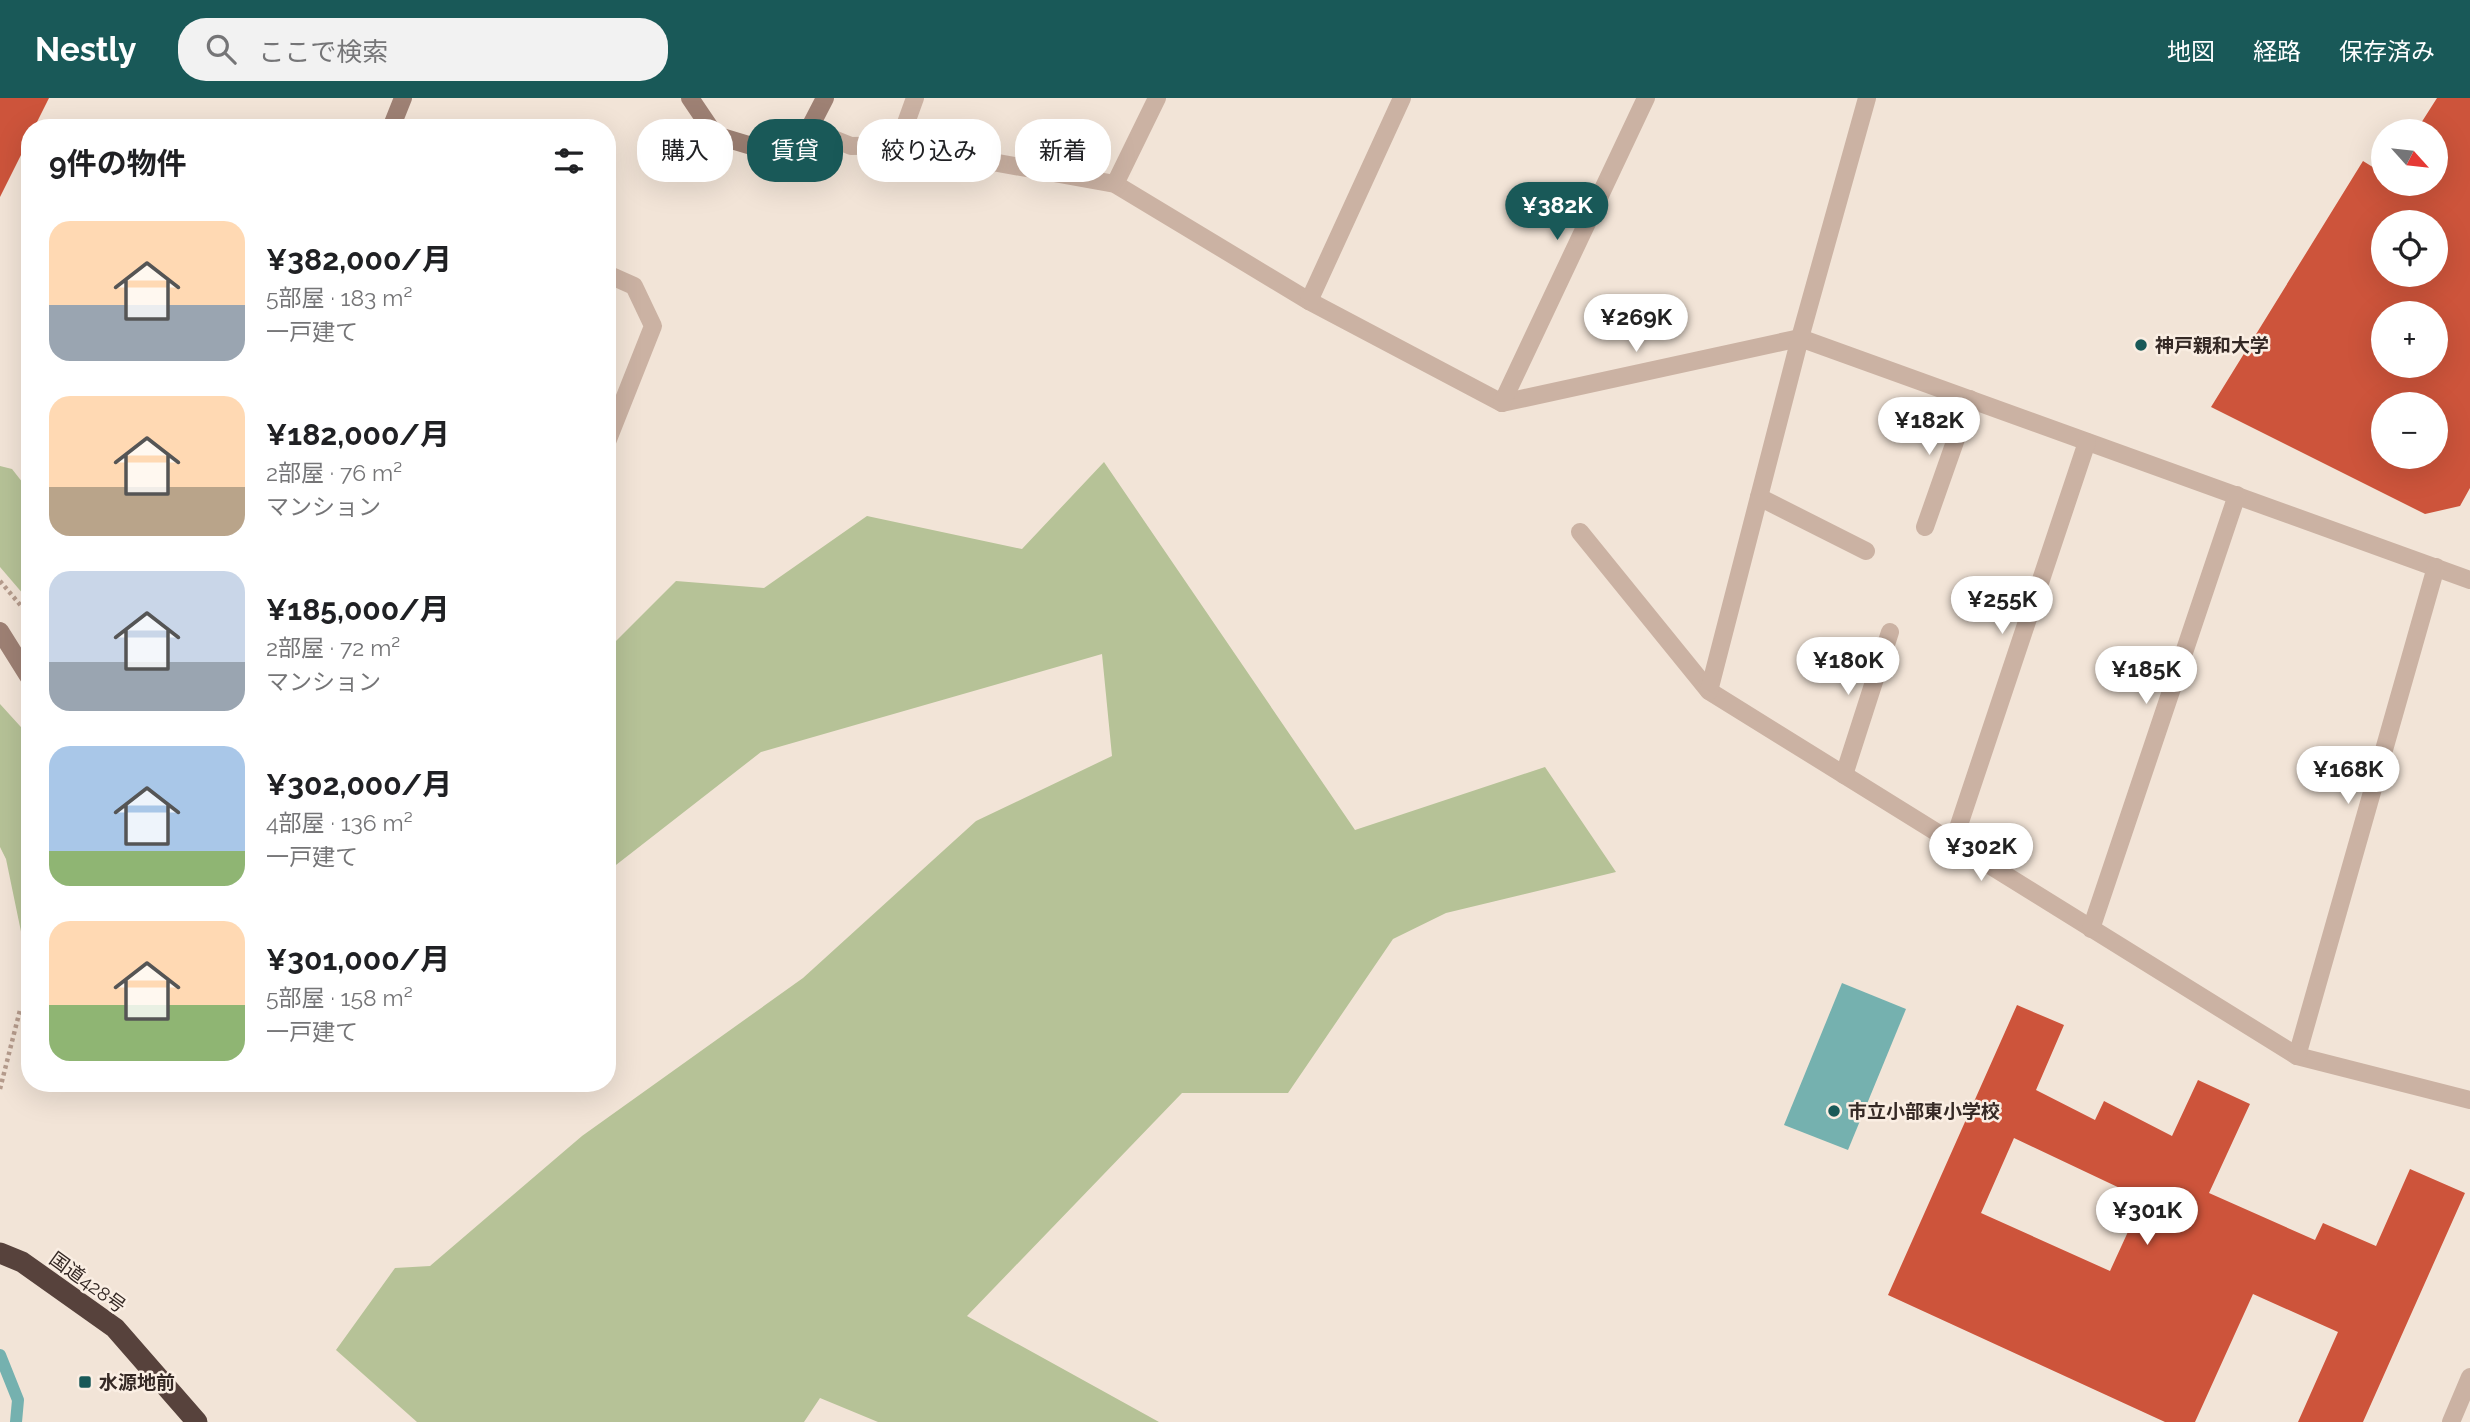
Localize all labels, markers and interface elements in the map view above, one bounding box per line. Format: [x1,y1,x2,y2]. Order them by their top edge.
search box [178,18,668,81]
text: Nestly [35,30,136,69]
icon: search [202,30,240,68]
text: ここで検索 [258,37,388,67]
text: 地図 [2167,37,2215,66]
text: 経路 [2253,37,2301,66]
text: 保存済み [2339,37,2435,66]
chip: 購入 [637,119,733,182]
chip: 賃貸 [747,119,843,182]
chip: 絞り込み [857,119,1001,182]
chip: 新着 [1015,119,1111,182]
north arrow [2371,119,2448,196]
map controls [2371,119,2448,469]
icon: filters [550,142,588,180]
text: 9件の物件 [49,146,187,181]
pin: ¥382K [1508,183,1606,242]
text: ¥382K [1521,191,1593,218]
button: locate [2371,210,2448,287]
text: ¥382,000/月 [266,242,452,277]
icon: home [105,249,189,333]
text: 5部屋 · 183 m² [266,284,412,311]
pin: ¥269K [1587,294,1685,354]
button: + [2371,301,2448,378]
text: ¥269K [1600,303,1672,330]
text: 一戸建て [266,318,358,345]
place label: 神戸親和大学 [2155,334,2269,356]
marker: 神戸親和大学 [2133,337,2149,353]
button: − [2371,392,2448,469]
pin: ¥182K [1880,398,1978,457]
text: ¥182K [1894,406,1964,433]
text: ¥182,000/月 [266,417,450,452]
icon: home [105,424,189,508]
text: 2部屋 · 76 m² [266,459,402,486]
text: マンション [266,493,381,520]
pin: ¥255K [1953,576,2051,636]
text: ¥255K [1967,585,2037,612]
text: ¥185,000/月 [266,592,450,627]
icon: home [105,599,189,683]
text: 2部屋 · 72 m² [266,634,400,661]
pin: ¥180K [1799,638,1897,697]
text: ¥180K [1812,646,1884,673]
pin: ¥185K [2097,646,2195,706]
text: ¥185K [2111,655,2181,682]
text: マンション [266,668,381,695]
pin: ¥168K [2299,746,2397,806]
text: ¥168K [2313,755,2383,782]
text: ¥302,000/月 [266,767,452,802]
icon: home [105,774,189,858]
text: 4部屋 · 136 m² [266,809,413,836]
pin: ¥302K [1932,824,2030,883]
text: ¥302K [1945,832,2017,859]
text: 一戸建て [266,843,358,870]
text: ¥301,000/月 [266,942,450,977]
icon: home [105,949,189,1033]
text: 5部屋 · 158 m² [266,984,413,1011]
text: 一戸建て [266,1018,358,1045]
place label: 市立小部東小学校 [1848,1100,2000,1122]
marker: 市立小部東小学校 [1826,1103,1842,1119]
pin: ¥301K [2098,1188,2196,1247]
text: ¥301K [2112,1196,2182,1223]
street label: 国道428号 [46,1247,130,1317]
place label: 水源地前 [99,1371,175,1393]
marker: 水源地前 [77,1374,93,1390]

